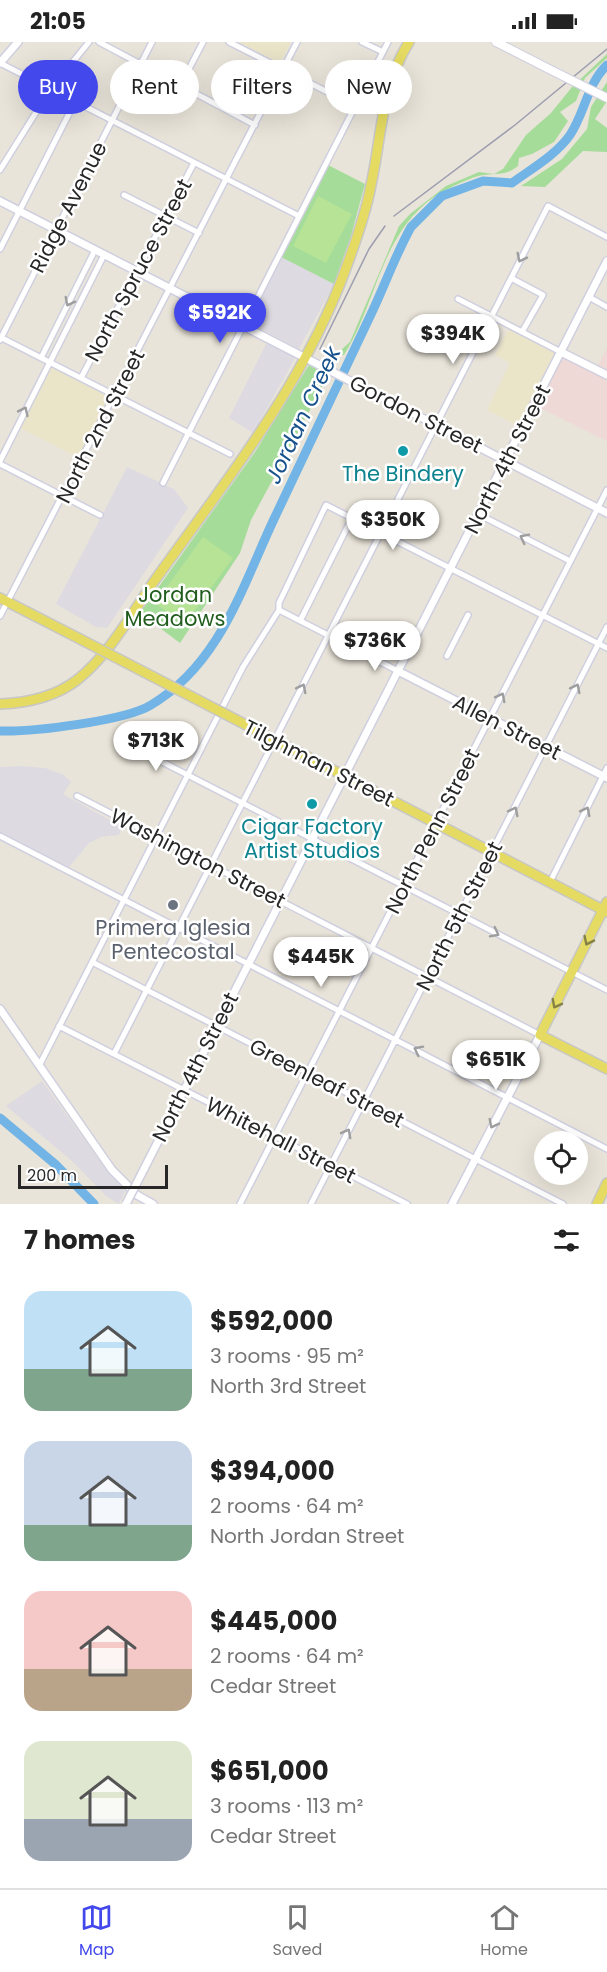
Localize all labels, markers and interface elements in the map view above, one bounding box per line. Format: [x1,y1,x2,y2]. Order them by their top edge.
text: 21:05 [30,6,86,37]
chip: Buy [18,60,98,114]
chip: Rent [110,60,199,114]
chip: Filters [211,60,313,114]
chip: New [325,60,412,114]
street label: Ridge Avenue [22,136,114,278]
street label: North Spruce Street [77,173,199,367]
one-way arrow [517,251,528,262]
pin: $592K [178,293,262,344]
one-way arrow [65,296,76,307]
text: $592K [188,298,252,326]
pin: $394K [411,314,495,365]
text: $394K [420,319,486,347]
water label: Jordan Creek [258,340,349,489]
street label: North 2nd Street [49,344,151,508]
street label: Gordon Street [344,368,488,460]
street label: North 4th Street [457,379,557,539]
one-way arrow [17,406,29,417]
marker: The Bindery [396,444,410,458]
place label: The Bindery [342,459,464,488]
pin: $350K [351,500,435,551]
text: $350K [360,505,426,533]
one-way arrow [520,534,530,545]
park label: Jordan Meadows [124,580,226,633]
pin: $736K [333,621,417,672]
text: $736K [344,626,406,654]
one-way arrow [569,683,580,694]
one-way arrow [295,684,306,695]
street label: Allen Street [448,687,566,767]
one-way arrow [494,692,505,703]
street label: Tilghman Street [239,712,399,814]
pin: $713K [114,721,198,772]
text: $713K [127,726,185,754]
street label: North Penn Street [378,743,486,919]
marker: Cigar Factory Artist Studios [305,797,319,811]
street label: Washington Street [105,801,291,915]
one-way arrow [506,806,518,817]
one-way arrow [578,806,590,817]
place label: Cigar Factory Artist Studios [241,812,383,865]
street label: North 5th Street [409,836,509,996]
marker: Primera Iglesia Pentecostal [166,898,180,912]
place label: Primera Iglesia Pentecostal [95,913,251,966]
one-way arrow [489,926,500,937]
one-way arrow [583,935,595,946]
pin: $445K [279,937,363,988]
text: $445K [287,942,355,970]
street label: North 4th Street [145,987,245,1147]
one-way arrow [552,997,563,1008]
street label: Greenleaf Street [245,1031,409,1135]
pin: $651K [454,1040,538,1091]
text: $651K [466,1045,526,1073]
one-way arrow [414,1046,425,1057]
street label: Whitehall Street [201,1090,361,1190]
one-way arrow [489,1118,501,1129]
one-way arrow [340,1129,351,1139]
map controls [534,1131,588,1185]
button: locate [534,1131,588,1185]
scale bar [18,1162,168,1190]
text: 200 m [27,1164,77,1187]
text: 7 homes [24,1222,136,1258]
icon: filters [550,1224,583,1257]
text: $592,000 [210,1303,333,1339]
icon: home [72,1315,144,1387]
text: 3 rooms · 95 m² [210,1342,364,1370]
text: North 3rd Street [210,1372,366,1400]
text: $394,000 [210,1453,335,1489]
icon: home [72,1465,144,1537]
text: 2 rooms · 64 m² [210,1492,364,1520]
text: North Jordan Street [210,1522,404,1550]
text: $445,000 [210,1603,338,1639]
icon: home [72,1615,144,1687]
text: 2 rooms · 64 m² [210,1642,364,1670]
text: Cedar Street [210,1672,336,1700]
text: $651,000 [210,1753,329,1789]
icon: home [72,1765,144,1837]
text: 3 rooms · 113 m² [210,1792,363,1820]
text: Cedar Street [210,1822,336,1850]
tab: Map [79,1901,114,1962]
tab: Saved [272,1901,322,1962]
tab: Home [480,1901,528,1962]

